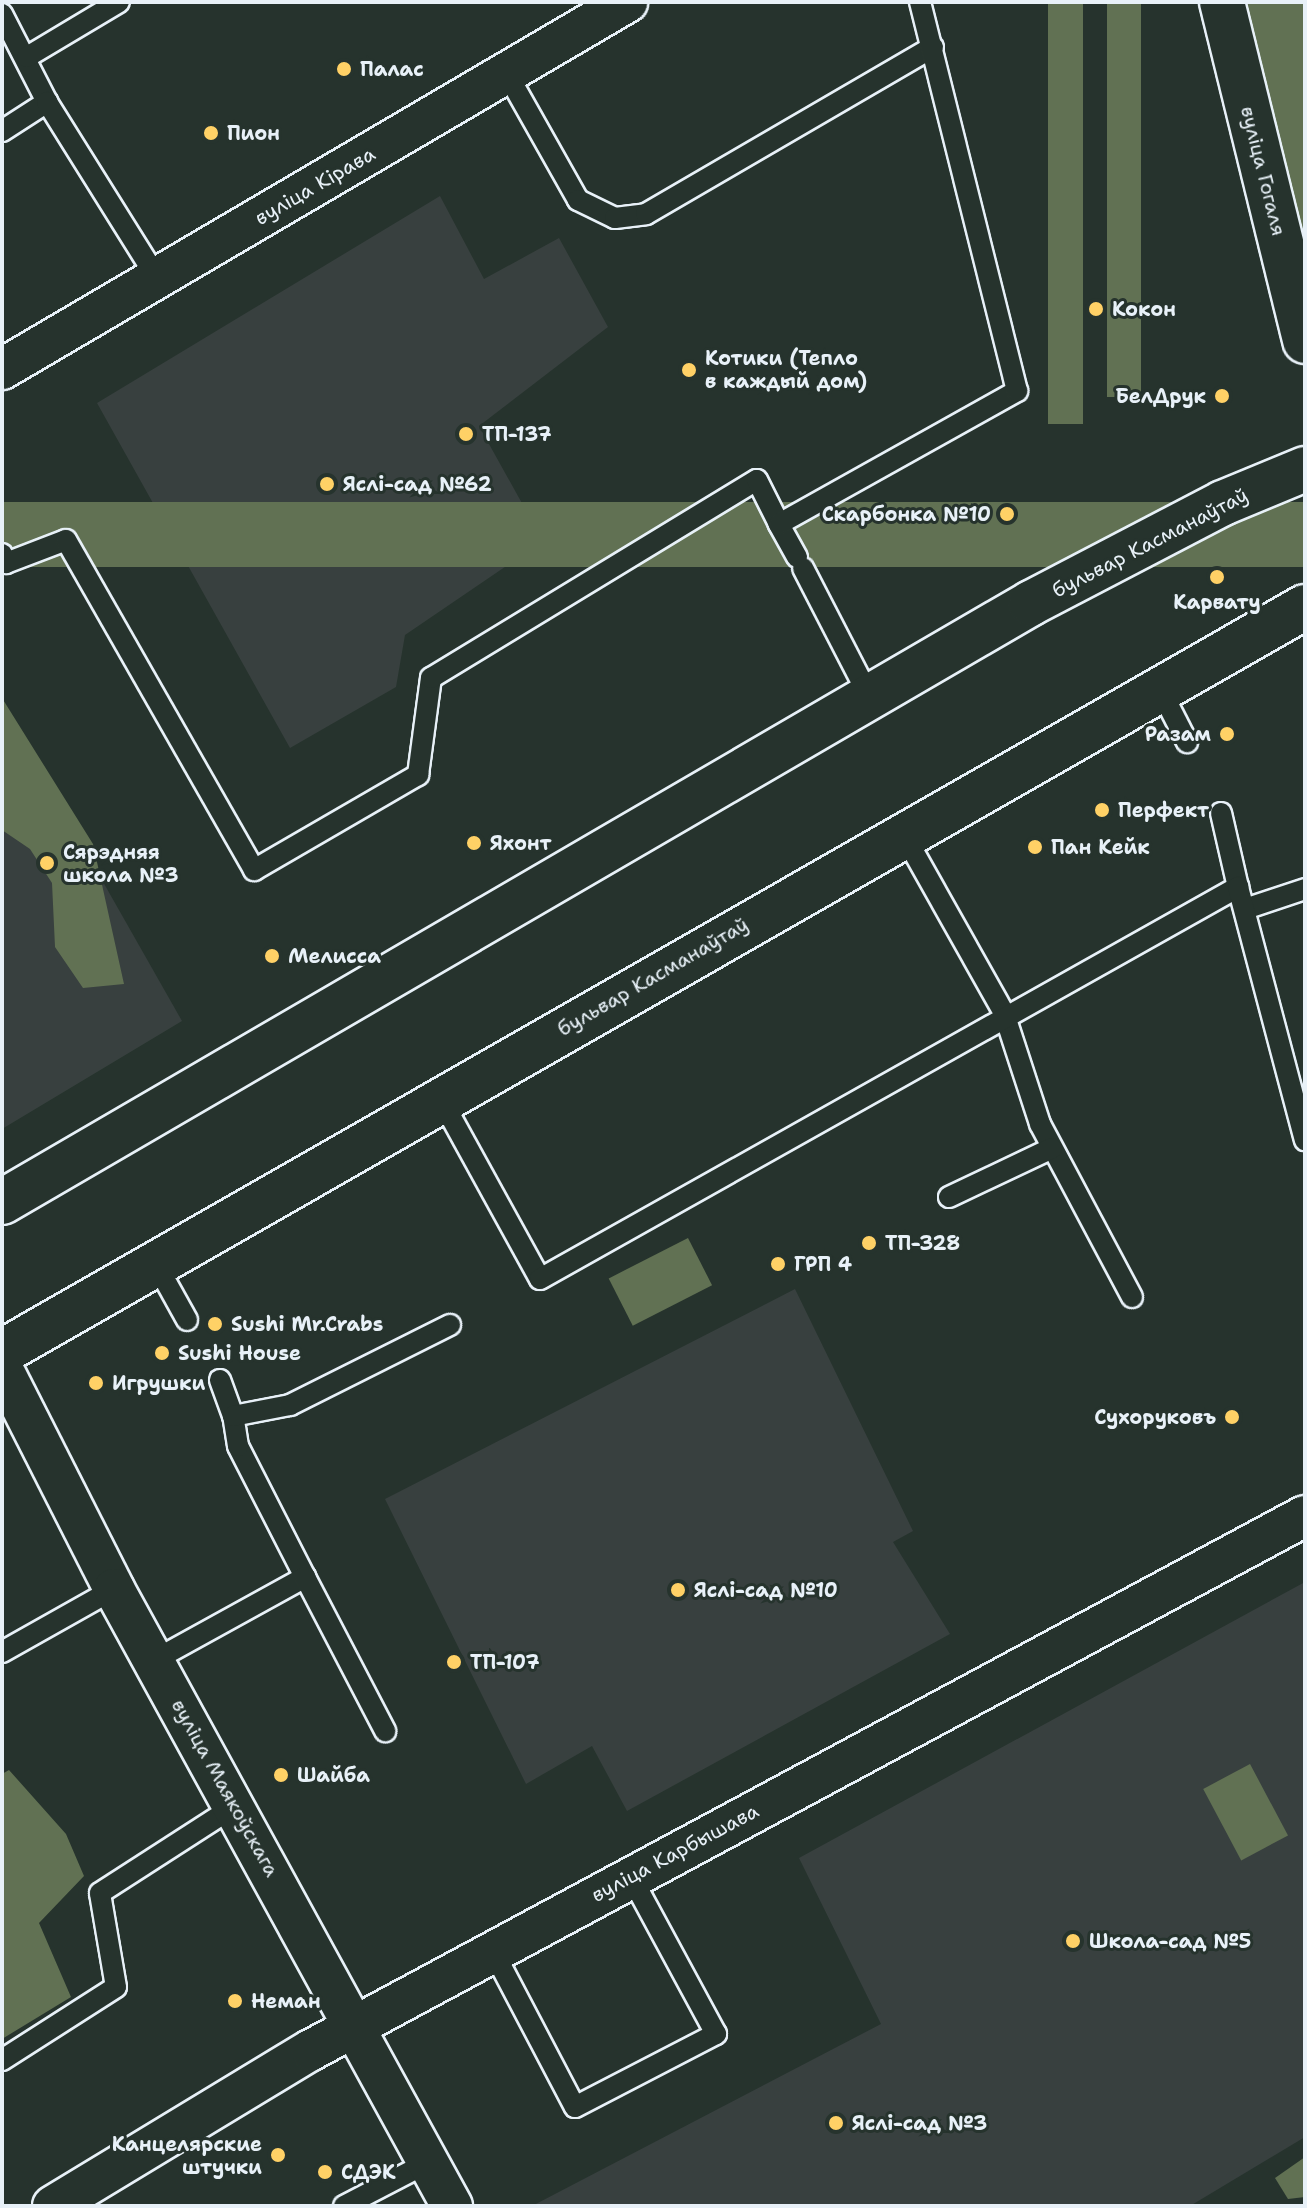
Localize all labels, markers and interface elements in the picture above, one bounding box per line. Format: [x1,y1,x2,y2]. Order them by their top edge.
place label: Палас [360,57,424,81]
marker: Палас [335,60,353,78]
street label: вуліца Гогаля [1235,104,1291,238]
place label: Пион [227,121,280,145]
marker: Пион [202,124,220,142]
street label: вуліца Кірава [250,142,380,230]
place label: Кокон [1112,297,1176,321]
marker: Кокон [1087,300,1105,318]
place label: Котики (Тепло в каждый дом) [705,346,867,393]
marker: Котики (Тепло в каждый дом) [680,361,698,379]
place label: БелДрук [1115,384,1206,408]
marker: БелДрук [1213,387,1231,405]
place label: ТП-137 [482,422,551,446]
marker: ТП-137 [457,425,475,443]
place label: Яслі-сад №62 [343,472,492,496]
marker: Яслі-сад №62 [318,475,336,493]
street label: бульвар Касманаўтаў [1048,483,1252,603]
place label: Скарбонка №10 [822,502,991,526]
marker: Скарбонка №10 [998,505,1016,523]
marker: Карвату [1208,568,1226,586]
place label: Карвату [1173,590,1261,614]
place label: Разам [1145,722,1211,746]
marker: Разам [1218,725,1236,743]
place label: Перфект [1118,798,1209,822]
marker: Перфект [1093,801,1111,819]
place label: Яхонт [490,831,552,855]
marker: Яхонт [465,834,483,852]
place label: Пан Кейк [1051,835,1150,859]
marker: Пан Кейк [1026,838,1044,856]
place label: Сярэдняя школа №3 [63,840,178,887]
marker: Сярэдняя школа №3 [38,854,56,872]
street label: бульвар Касманаўтаў [553,912,753,1042]
place label: Мелисса [288,944,381,968]
marker: Мелисса [263,947,281,965]
place label: ТП-328 [885,1231,960,1255]
marker: ТП-328 [860,1234,878,1252]
place label: ГРП 4 [794,1252,852,1276]
marker: ГРП 4 [769,1255,787,1273]
place label: Sushi Mr.Crabs [231,1312,383,1336]
marker: Sushi Mr.Crabs [206,1315,224,1333]
place label: Sushi House [178,1341,301,1365]
marker: Sushi House [153,1344,171,1362]
place label: Игрушки [112,1371,205,1395]
marker: Игрушки [87,1374,105,1392]
place label: Сухоруковъ [1094,1405,1216,1429]
marker: Сухоруковъ [1223,1408,1241,1426]
place label: Яслі-сад №10 [694,1578,838,1602]
marker: Яслі-сад №10 [669,1581,687,1599]
place label: ТП-107 [470,1650,540,1674]
marker: ТП-107 [445,1653,463,1671]
street label: вуліца Маякоўскага [166,1695,284,1881]
place label: Шайба [297,1763,370,1787]
marker: Шайба [272,1766,290,1784]
street label: вуліца Карбышава [587,1799,763,1907]
place label: Школа-сад №5 [1089,1929,1251,1953]
marker: Школа-сад №5 [1064,1932,1082,1950]
place label: Неман [251,1989,321,2013]
marker: Неман [226,1992,244,2010]
place label: Яслі-сад №3 [852,2111,987,2135]
marker: Яслі-сад №3 [827,2114,845,2132]
place label: Канцелярские штучки [112,2132,262,2179]
marker: Канцелярские штучки [269,2146,287,2164]
place label: СДЭК [341,2160,396,2184]
marker: СДЭК [316,2163,334,2181]

